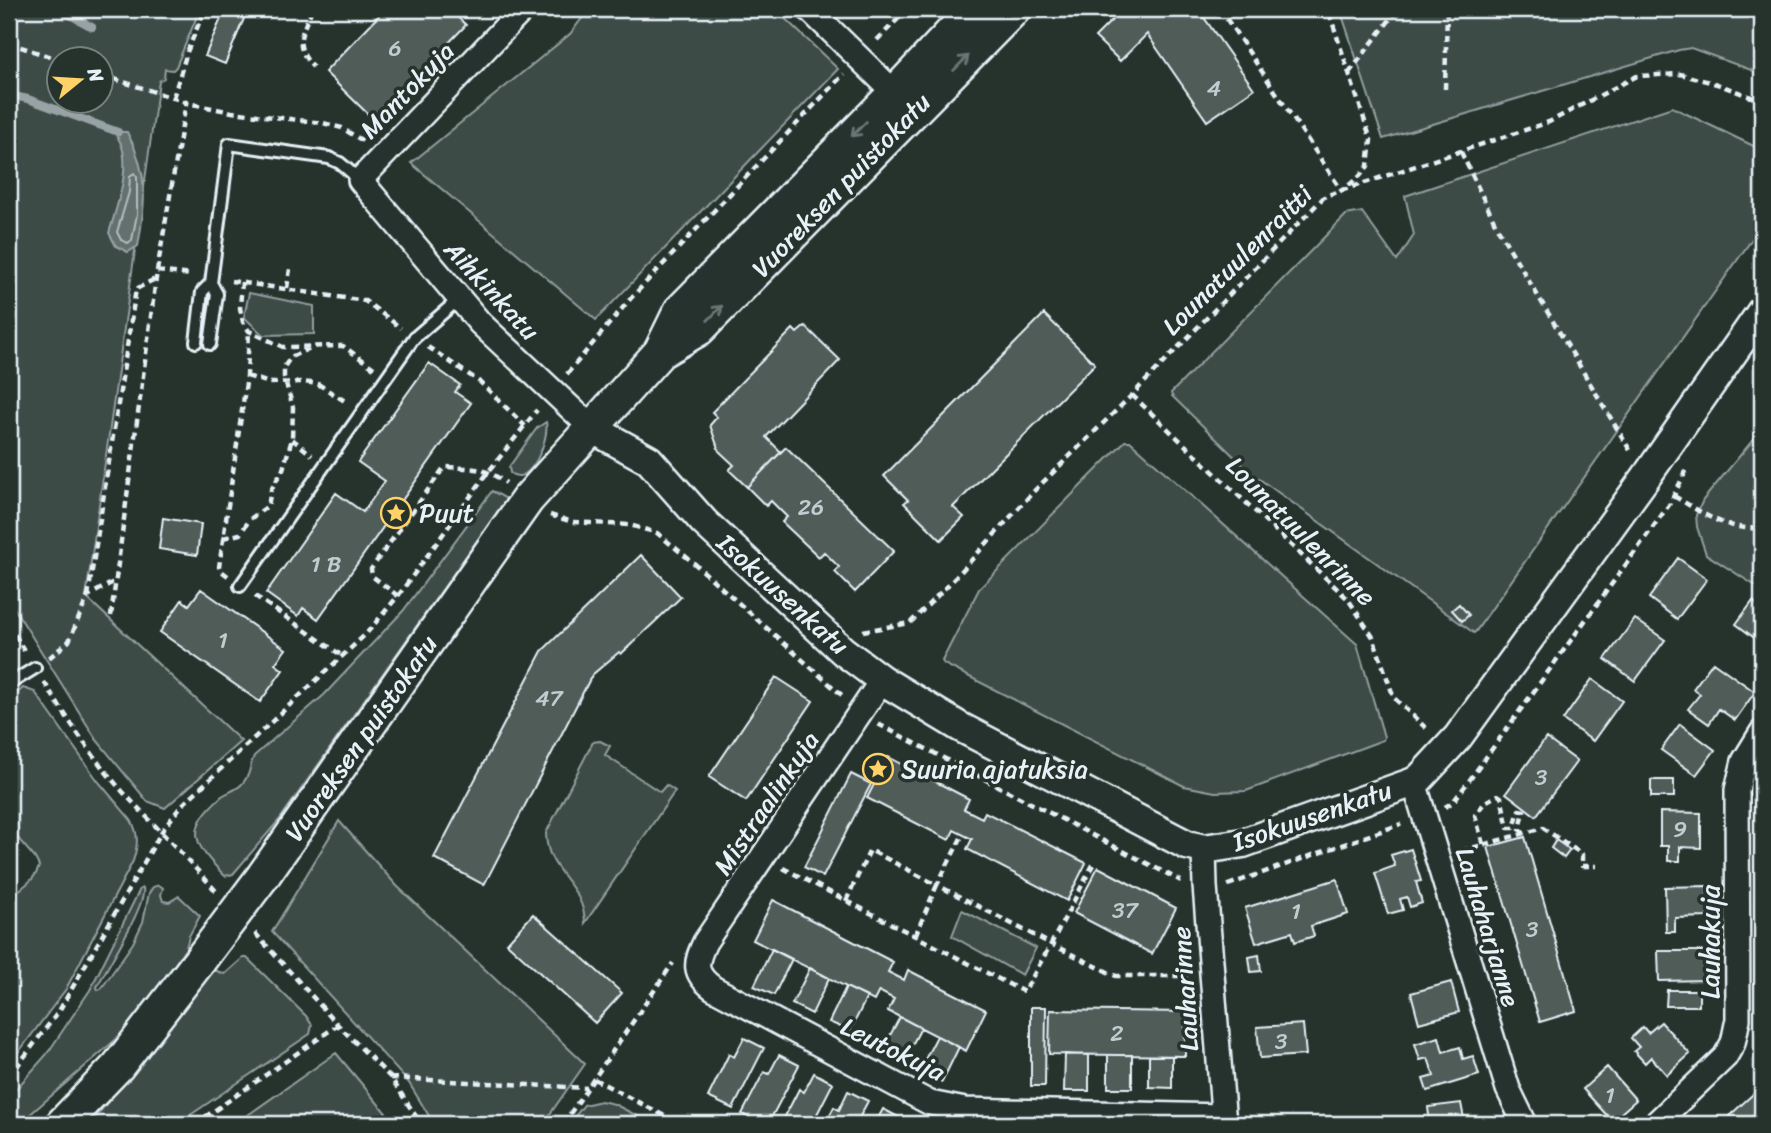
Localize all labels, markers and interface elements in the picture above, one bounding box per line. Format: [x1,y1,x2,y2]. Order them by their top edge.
house number: 6 [388,28,402,69]
street label: Mantokuja [348,30,466,150]
north arrow [46,46,116,116]
one-way arrow [952,54,969,71]
text: N [78,63,114,87]
house number: 4 [1207,68,1221,109]
street label: Vuoreksen puistokatu [740,81,942,289]
one-way arrow [851,120,868,137]
street label: Lounatuulenraitti [1150,173,1324,347]
street label: Aihkinkatu [432,228,552,351]
one-way arrow [707,304,724,321]
street label: Lounatuulenrinne [1214,444,1388,618]
house number: 26 [798,487,824,528]
place label: Puut [419,490,474,536]
place icon: Puut [379,496,413,530]
street label: Isokuusenkatu [705,521,860,667]
house number: 1 B [311,544,341,585]
house number: 1 [218,620,228,661]
street label: Vuoreksen puistokatu [272,625,450,851]
house number: 47 [535,678,565,719]
street label: Mistraalinkuja [700,721,832,885]
place label: Suuria ajatuksia [901,746,1088,792]
place icon: Suuria ajatuksia [861,752,895,786]
house number: 3 [1535,757,1548,798]
street label: Isokuusenkatu [1225,767,1398,865]
house number: 9 [1673,809,1687,850]
street label: Lauhaharjanne [1442,841,1534,1013]
street label: Lauhakuja [1687,884,1733,999]
house number: 37 [1112,890,1140,931]
house number: 1 [1291,891,1301,932]
house number: 3 [1526,909,1539,950]
street label: Lauharinne [1158,925,1212,1053]
street label: Leutokuja [833,1004,954,1095]
house number: 2 [1110,1013,1124,1054]
house number: 3 [1275,1021,1288,1062]
house number: 1 [1605,1075,1615,1116]

